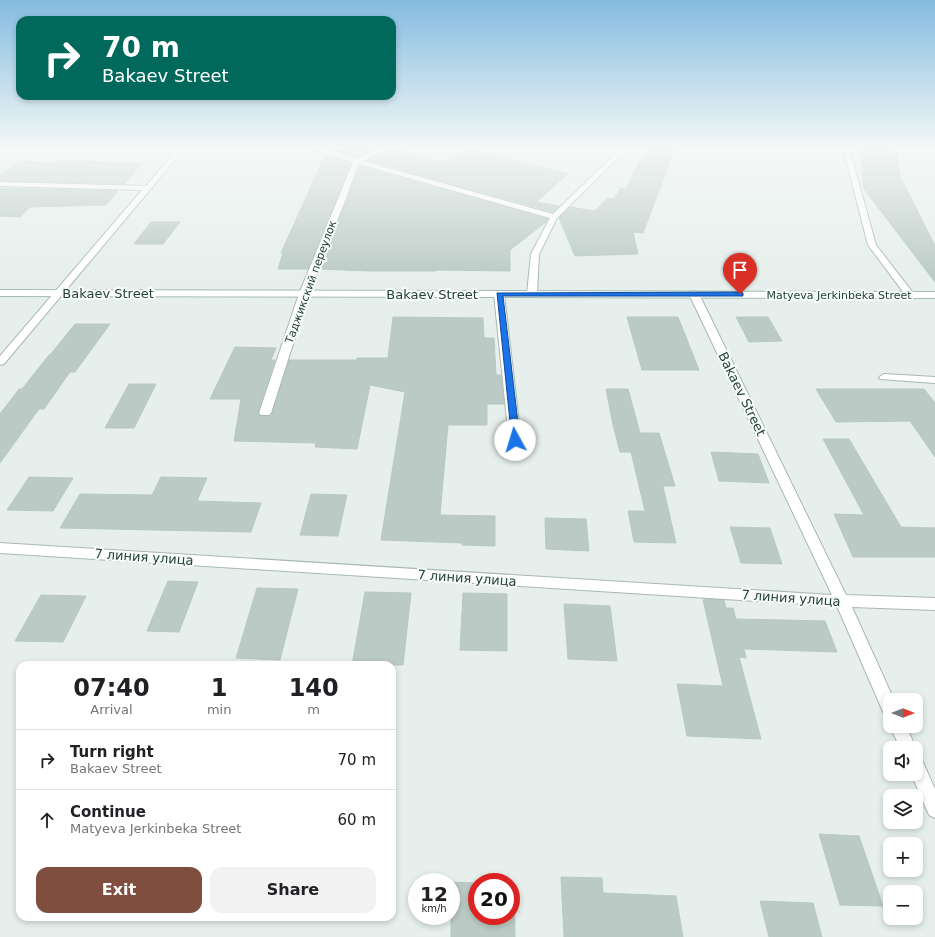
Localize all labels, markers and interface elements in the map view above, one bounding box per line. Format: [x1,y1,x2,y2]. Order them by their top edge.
text: 70 m [102,31,180,64]
icon: right [36,32,88,84]
text: Bakaev Street [102,65,229,86]
street label: Таджикский переулок [282,218,339,346]
pin [723,253,757,294]
icon: arrive [729,259,751,281]
street label: Bakaev Street [62,286,154,301]
street label: Bakaev Street [386,287,478,302]
street label: Matyeva Jerkinbeka Street [766,289,912,302]
street label: Bakaev Street [715,350,769,438]
position arrow [494,419,536,461]
street label: 7 линия улица [94,546,194,568]
street label: 7 линия улица [417,567,517,589]
street label: 7 линия улица [741,587,841,609]
text: 07:40 [73,674,150,702]
text: 1 [211,674,227,702]
text: 140 [289,674,339,702]
north arrow [883,693,923,733]
map controls [883,693,923,925]
text: Arrival [90,702,133,717]
text: min [207,702,231,717]
text: m [307,702,320,717]
button: sound [883,741,923,781]
text: Turn right [70,743,154,761]
icon: right [36,749,58,771]
text: 70 m [338,751,376,769]
text: Bakaev Street [70,761,161,776]
button: layers [883,789,923,829]
text: Continue [70,803,146,821]
icon: ahead [36,809,58,831]
text: 60 m [338,811,376,829]
text: Matyeva Jerkinbeka Street [70,821,241,836]
button: + [883,837,923,877]
button: Exit [36,867,202,913]
button: Share [210,867,376,913]
speed limit sign: 20 [468,873,520,925]
text: 12 [420,882,448,906]
button: − [883,885,923,925]
text: km/h [421,903,447,914]

